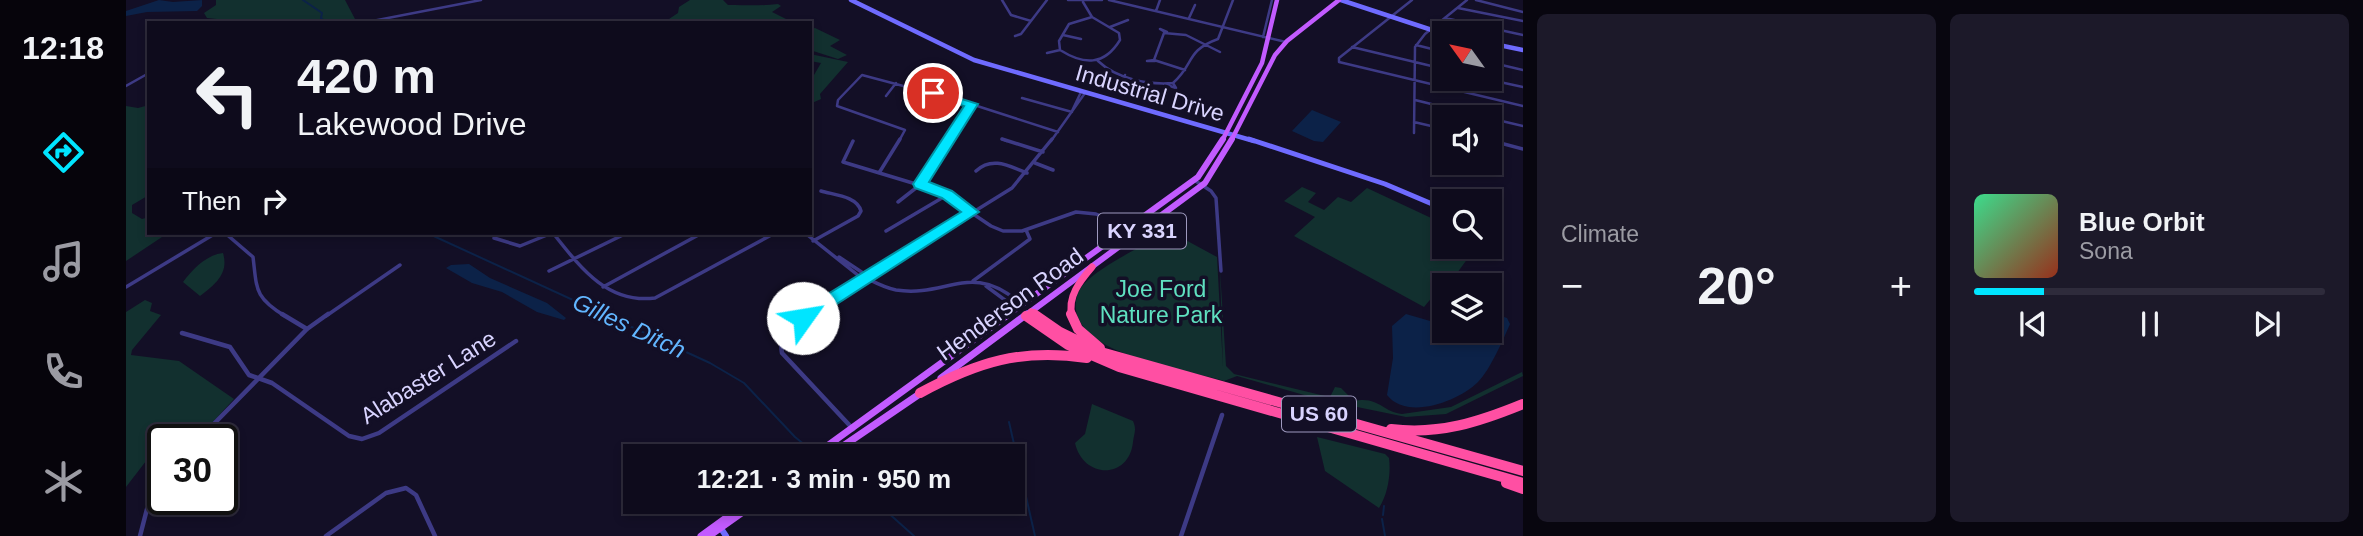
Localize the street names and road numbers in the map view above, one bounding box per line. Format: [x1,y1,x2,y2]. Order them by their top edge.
street label: Industrial Drive [1073,59,1227,127]
road number: KY 331 [1098,214,1186,248]
street label: Henderson Road [932,242,1088,366]
street label: Alabaster Lane [355,325,501,429]
road number: US 60 [1282,396,1356,432]

